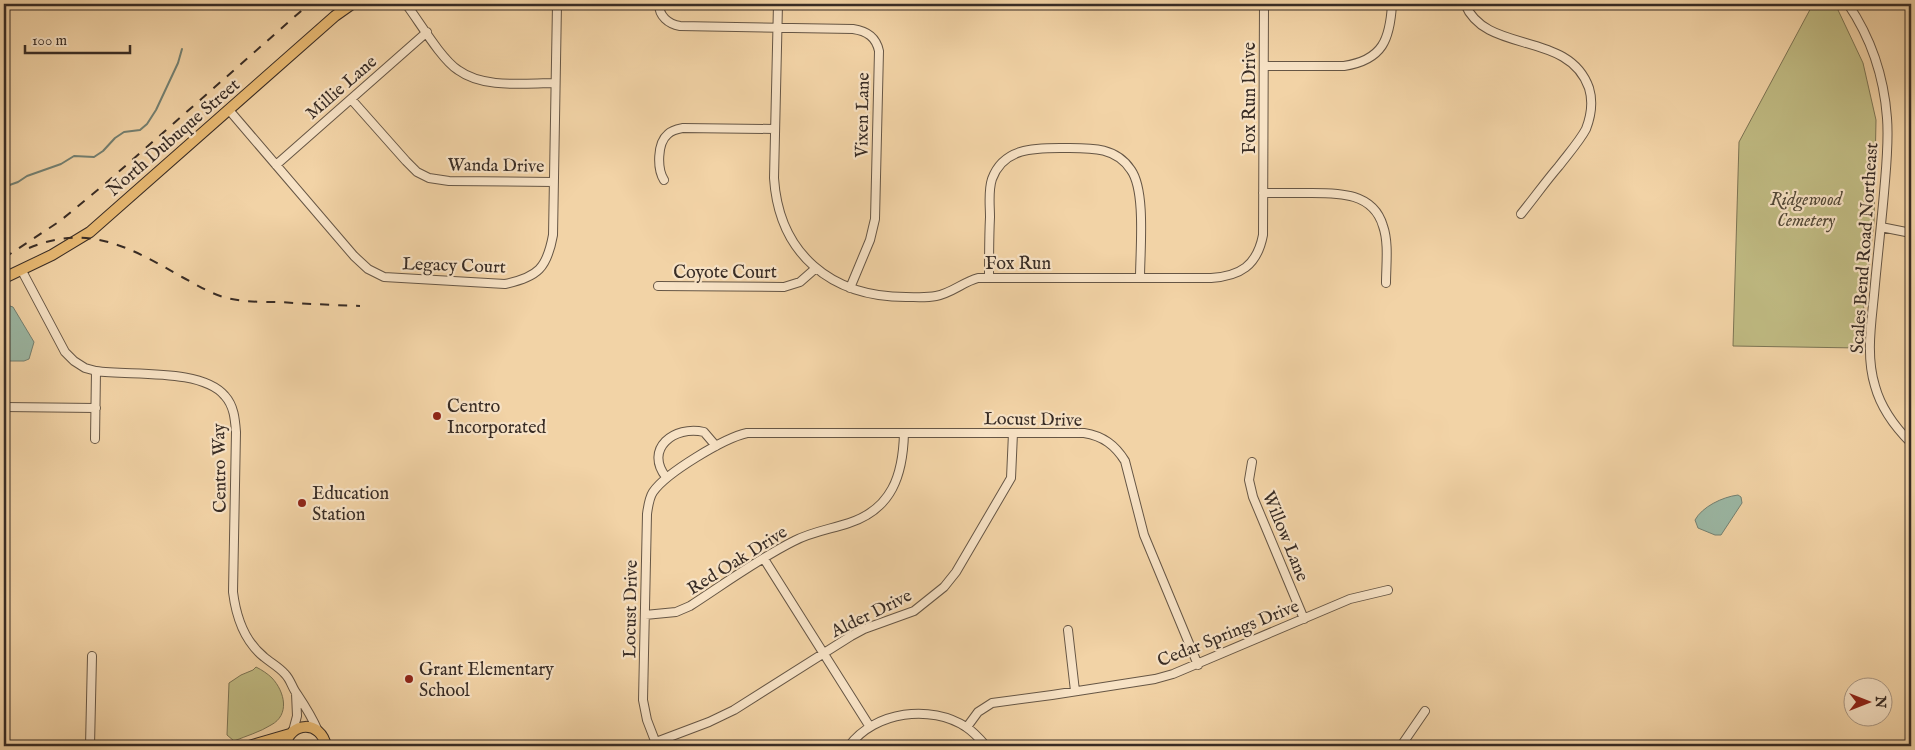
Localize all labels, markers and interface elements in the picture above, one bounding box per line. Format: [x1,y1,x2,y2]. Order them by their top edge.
scale bar [25,22,130,54]
text: 100 m [32,31,68,50]
street label: Fox Run Drive [1239,42,1262,154]
street label: Millie Lane [302,51,382,125]
street label: Vixen Lane [851,72,876,159]
street label: North Dubuque Street [103,74,245,202]
street label: Scales Bend Road Northeast [1847,142,1884,354]
street label: Wanda Drive [447,154,544,179]
park label: Ridgewood Cemetery [1770,189,1843,233]
street label: Legacy Court [402,253,506,280]
street label: Fox Run [985,253,1051,276]
street label: Coyote Court [673,262,777,285]
place label: Centro Incorporated [447,396,547,440]
street label: Locust Drive [984,408,1082,433]
marker: Centro Incorporated [431,410,443,422]
street label: Centro Way [208,423,233,513]
place label: Education Station [312,483,389,527]
street label: Willow Lane [1256,488,1313,585]
marker: Education Station [296,497,308,509]
street label: Red Oak Drive [684,521,792,601]
street label: Locust Drive [619,560,644,658]
street label: Alder Drive [826,585,916,644]
street label: Cedar Springs Drive [1154,595,1303,673]
place label: Grant Elementary School [419,659,554,703]
marker: Grant Elementary School [403,673,415,685]
north arrow [1842,678,1892,728]
text: N [1871,695,1889,708]

